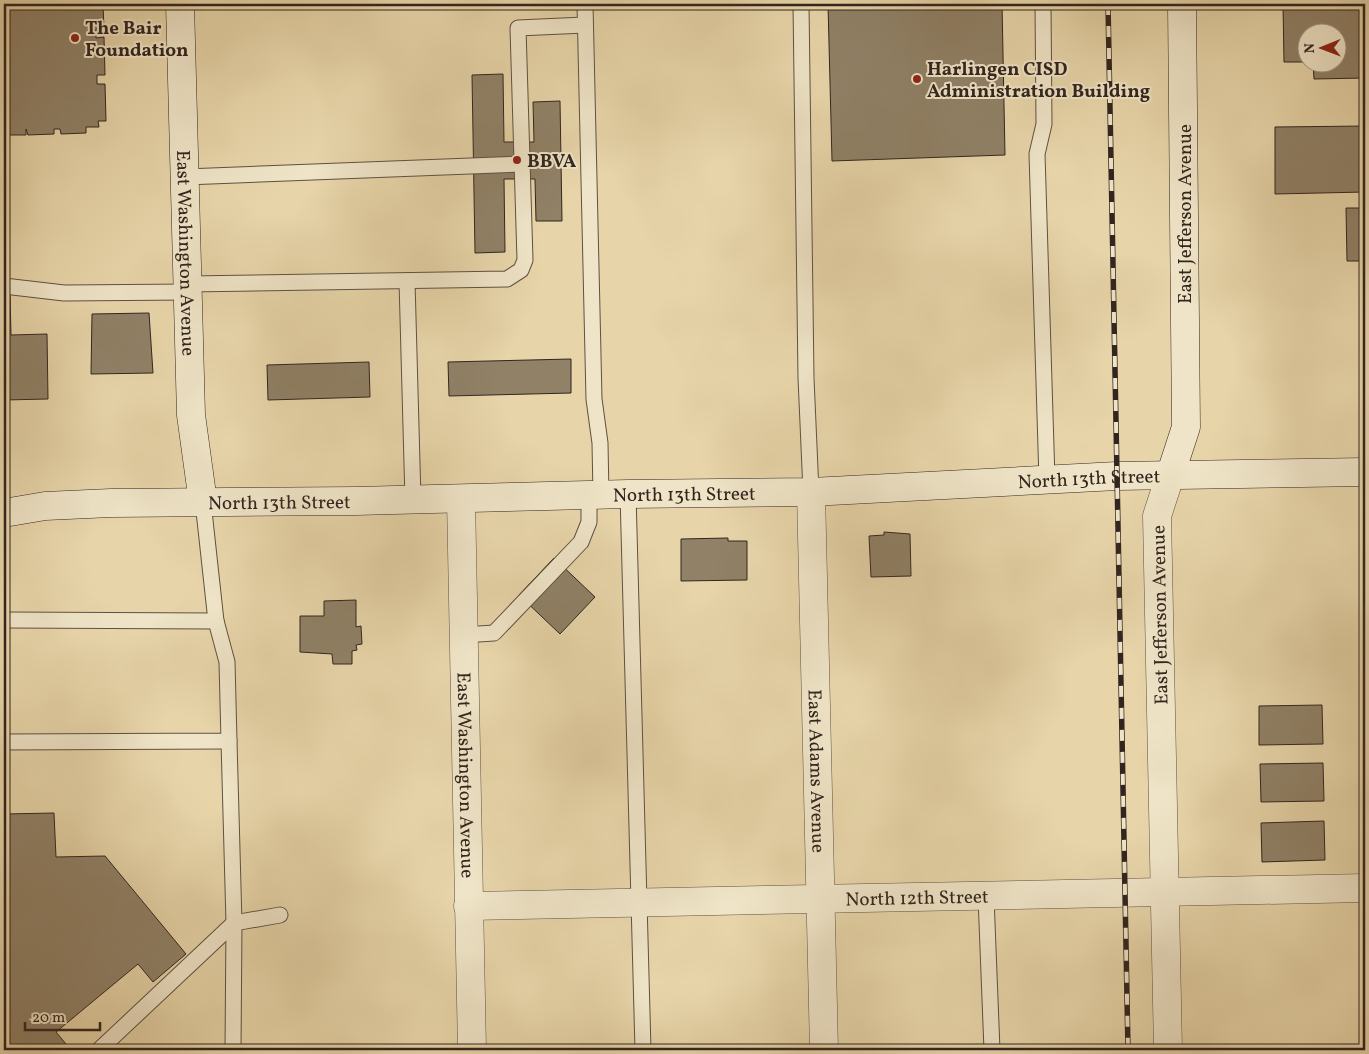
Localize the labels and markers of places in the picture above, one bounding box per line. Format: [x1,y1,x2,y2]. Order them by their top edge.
place label: The Bair Foundation [85,16,189,64]
marker: The Bair Foundation [69,32,81,44]
place label: Harlingen CISD Administration Building [927,57,1150,105]
marker: Harlingen CISD Administration Building [911,73,923,85]
place label: BBVA [527,149,577,175]
marker: BBVA [511,154,523,166]

